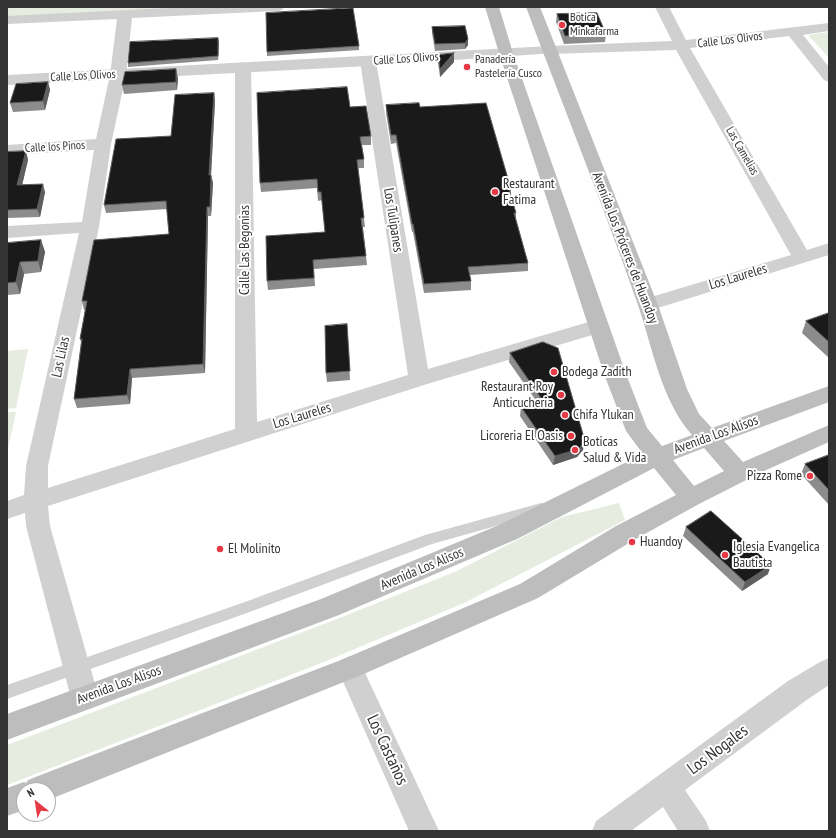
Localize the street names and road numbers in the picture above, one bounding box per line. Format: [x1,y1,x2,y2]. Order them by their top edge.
street label: Calle Los Olivos [697,29,763,51]
street label: Calle Los Olivos [373,50,439,68]
street label: Calle Los Olivos [50,67,116,85]
street label: Las Camelias [722,124,762,178]
street label: Calle los Pinos [24,138,86,156]
street label: Avenida Los Próceres de Huandoy [588,170,662,326]
street label: Los Tulipanes [380,187,406,253]
street label: Calle Las Begonias [237,205,253,295]
street label: Los Laureles [707,260,769,294]
street label: Las Lilas [48,335,74,379]
street label: Los Laureles [271,399,333,433]
street label: Avenida Los Alisos [672,412,760,458]
street label: Avenida Los Alisos [378,544,466,594]
street label: Avenida Los Alisos [75,662,163,708]
street label: Los Castaños [362,712,412,788]
street label: Los Nogales [684,721,752,779]

